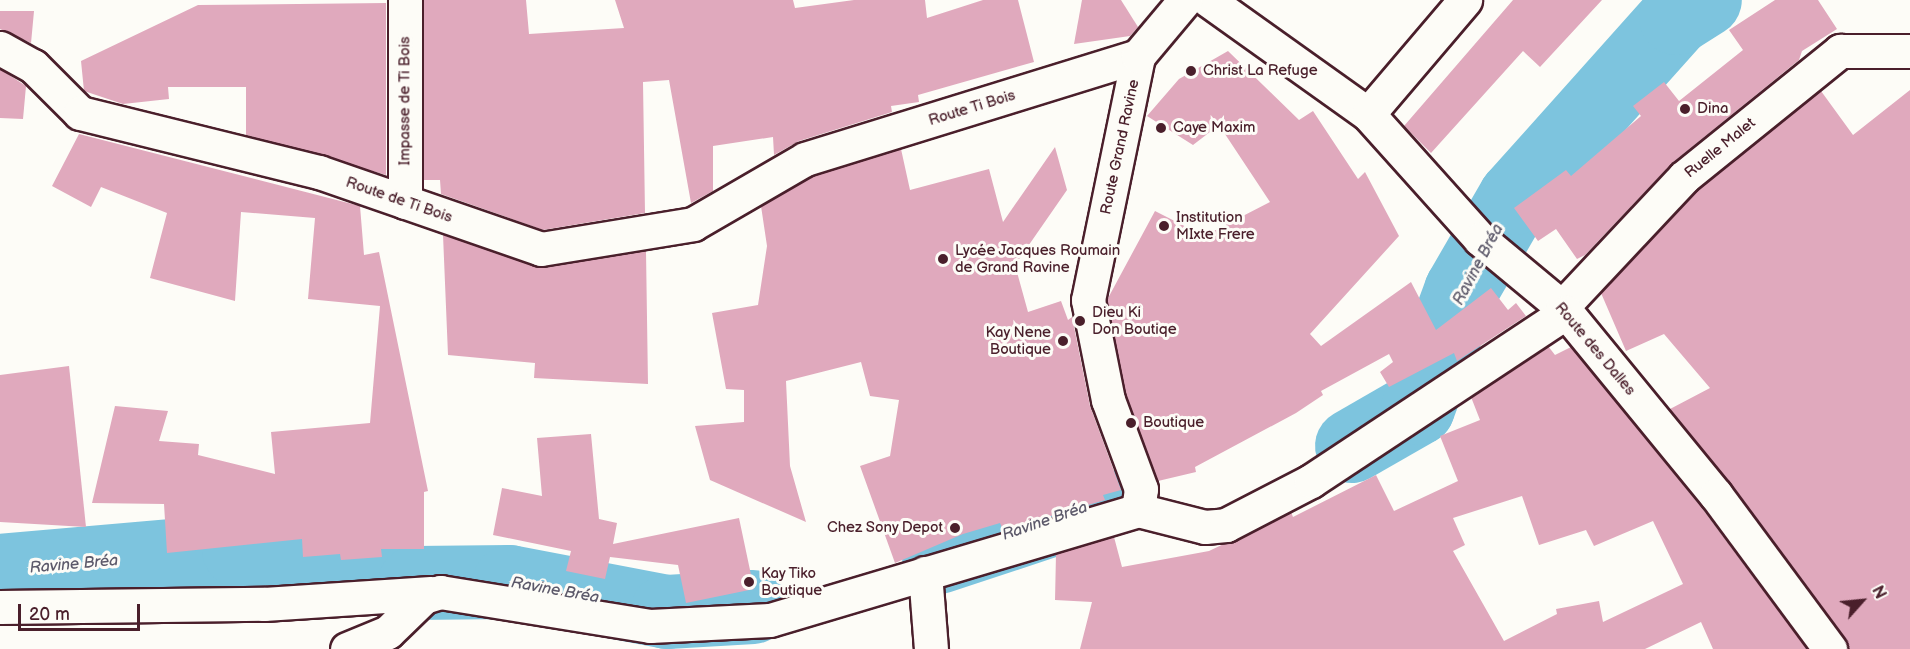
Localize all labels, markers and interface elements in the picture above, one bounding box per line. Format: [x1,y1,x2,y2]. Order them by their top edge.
street label: Impasse de Ti Bois [396,36,414,166]
place label: Christ La Refuge [1203,62,1318,80]
marker: Christ La Refuge [1184,64,1198,78]
street label: Route Grand Ravine [1097,78,1143,216]
street label: Route Ti Bois [926,86,1018,130]
place label: Dina [1697,100,1728,118]
marker: Dina [1678,102,1692,116]
street label: Ruelle Malet [1681,114,1759,182]
place label: Caye Maxim [1173,119,1255,137]
marker: Caye Maxim [1154,121,1168,135]
street label: Route de Ti Bois [343,173,455,227]
place label: Institution MIxte Frere [1176,208,1255,243]
marker: Institution MIxte Frere [1157,219,1171,233]
water label: Ravine Bréa [1450,221,1508,309]
place label: Lycée Jacques Roumain de Grand Ravine [955,241,1121,276]
marker: Lycée Jacques Roumain de Grand Ravine [936,252,950,266]
street label: Route des Dalles [1551,299,1639,399]
place label: Dieu Ki Don Boutiqe [1092,303,1177,338]
marker: Dieu Ki Don Boutiqe [1073,314,1087,328]
place label: Kay Nene Boutique [985,323,1051,358]
marker: Kay Nene Boutique [1056,334,1070,348]
place label: Boutique [1143,414,1204,432]
marker: Boutique [1124,416,1138,430]
water label: Ravine Bréa [1000,498,1090,546]
place label: Chez Sony Depot [826,519,943,537]
marker: Chez Sony Depot [948,521,962,535]
water label: Ravine Bréa [29,552,119,578]
place label: Kay Tiko Boutique [761,564,822,599]
north arrow [1832,571,1892,631]
water label: Ravine Bréa [510,574,600,608]
marker: Kay Tiko Boutique [742,575,756,589]
text: N [1867,583,1890,602]
scale bar [21,592,142,630]
text: 20 m [29,604,70,625]

